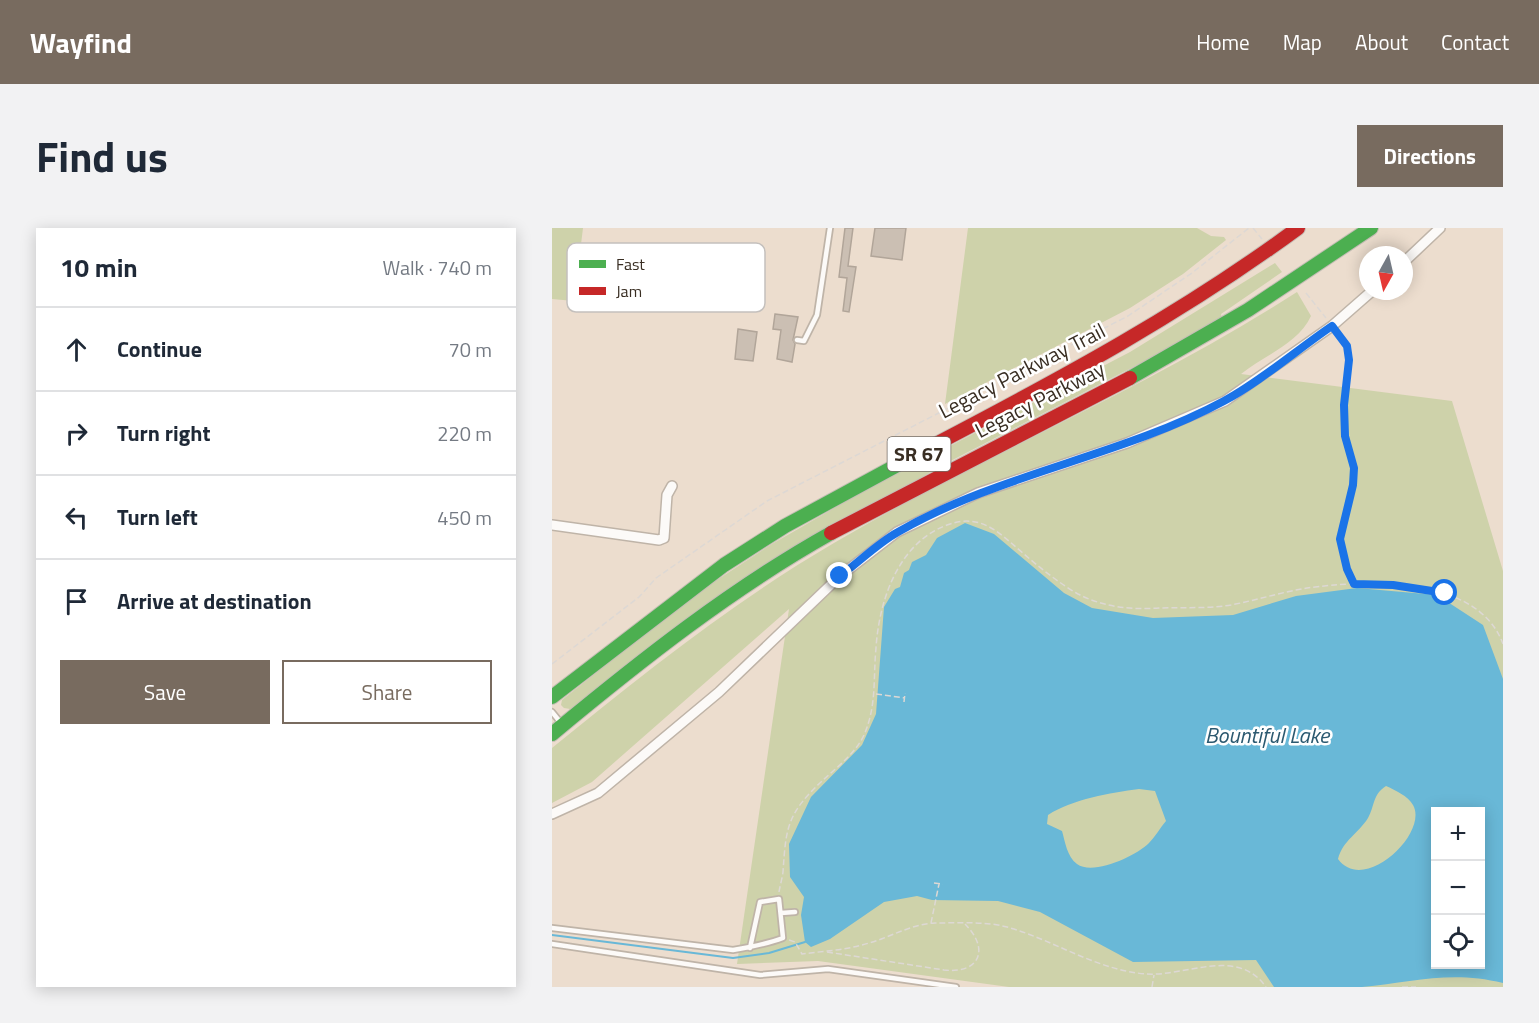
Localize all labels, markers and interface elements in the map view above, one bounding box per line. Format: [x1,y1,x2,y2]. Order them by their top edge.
text: Wayfind [30,21,132,64]
text: Home [1196,26,1250,58]
text: Map [1283,26,1322,58]
text: About [1355,26,1408,58]
text: Contact [1441,26,1509,58]
text: Find us [36,124,168,188]
button: Directions [1357,125,1503,187]
legend [567,243,765,312]
north arrow [1359,246,1413,300]
text: 10 min [60,248,138,287]
text: Walk · 740 m [383,252,492,283]
text: Fast [616,252,645,276]
text: Jam [616,279,642,303]
street label: Legacy Parkway Trail [935,318,1109,424]
text: Continue [117,332,202,366]
icon: ahead [60,333,93,366]
text: 70 m [448,334,492,365]
street label: Legacy Parkway [971,356,1109,444]
text: Turn right [117,416,211,450]
icon: right [60,417,93,450]
text: 220 m [437,418,492,449]
road number: SR 67 [888,437,950,471]
text: Turn left [117,500,198,534]
icon: left [60,501,93,534]
text: 450 m [437,502,492,533]
route end [826,562,852,588]
route start [1431,579,1457,605]
text: Arrive at destination [117,584,312,618]
icon: arrive [60,585,93,618]
button: Save [60,660,270,724]
button: Share [282,660,492,724]
water label: Bountiful Lake [1205,718,1331,752]
map controls [1431,807,1485,969]
button: + [1431,807,1485,861]
button: − [1431,861,1485,915]
button: locate [1431,915,1485,969]

